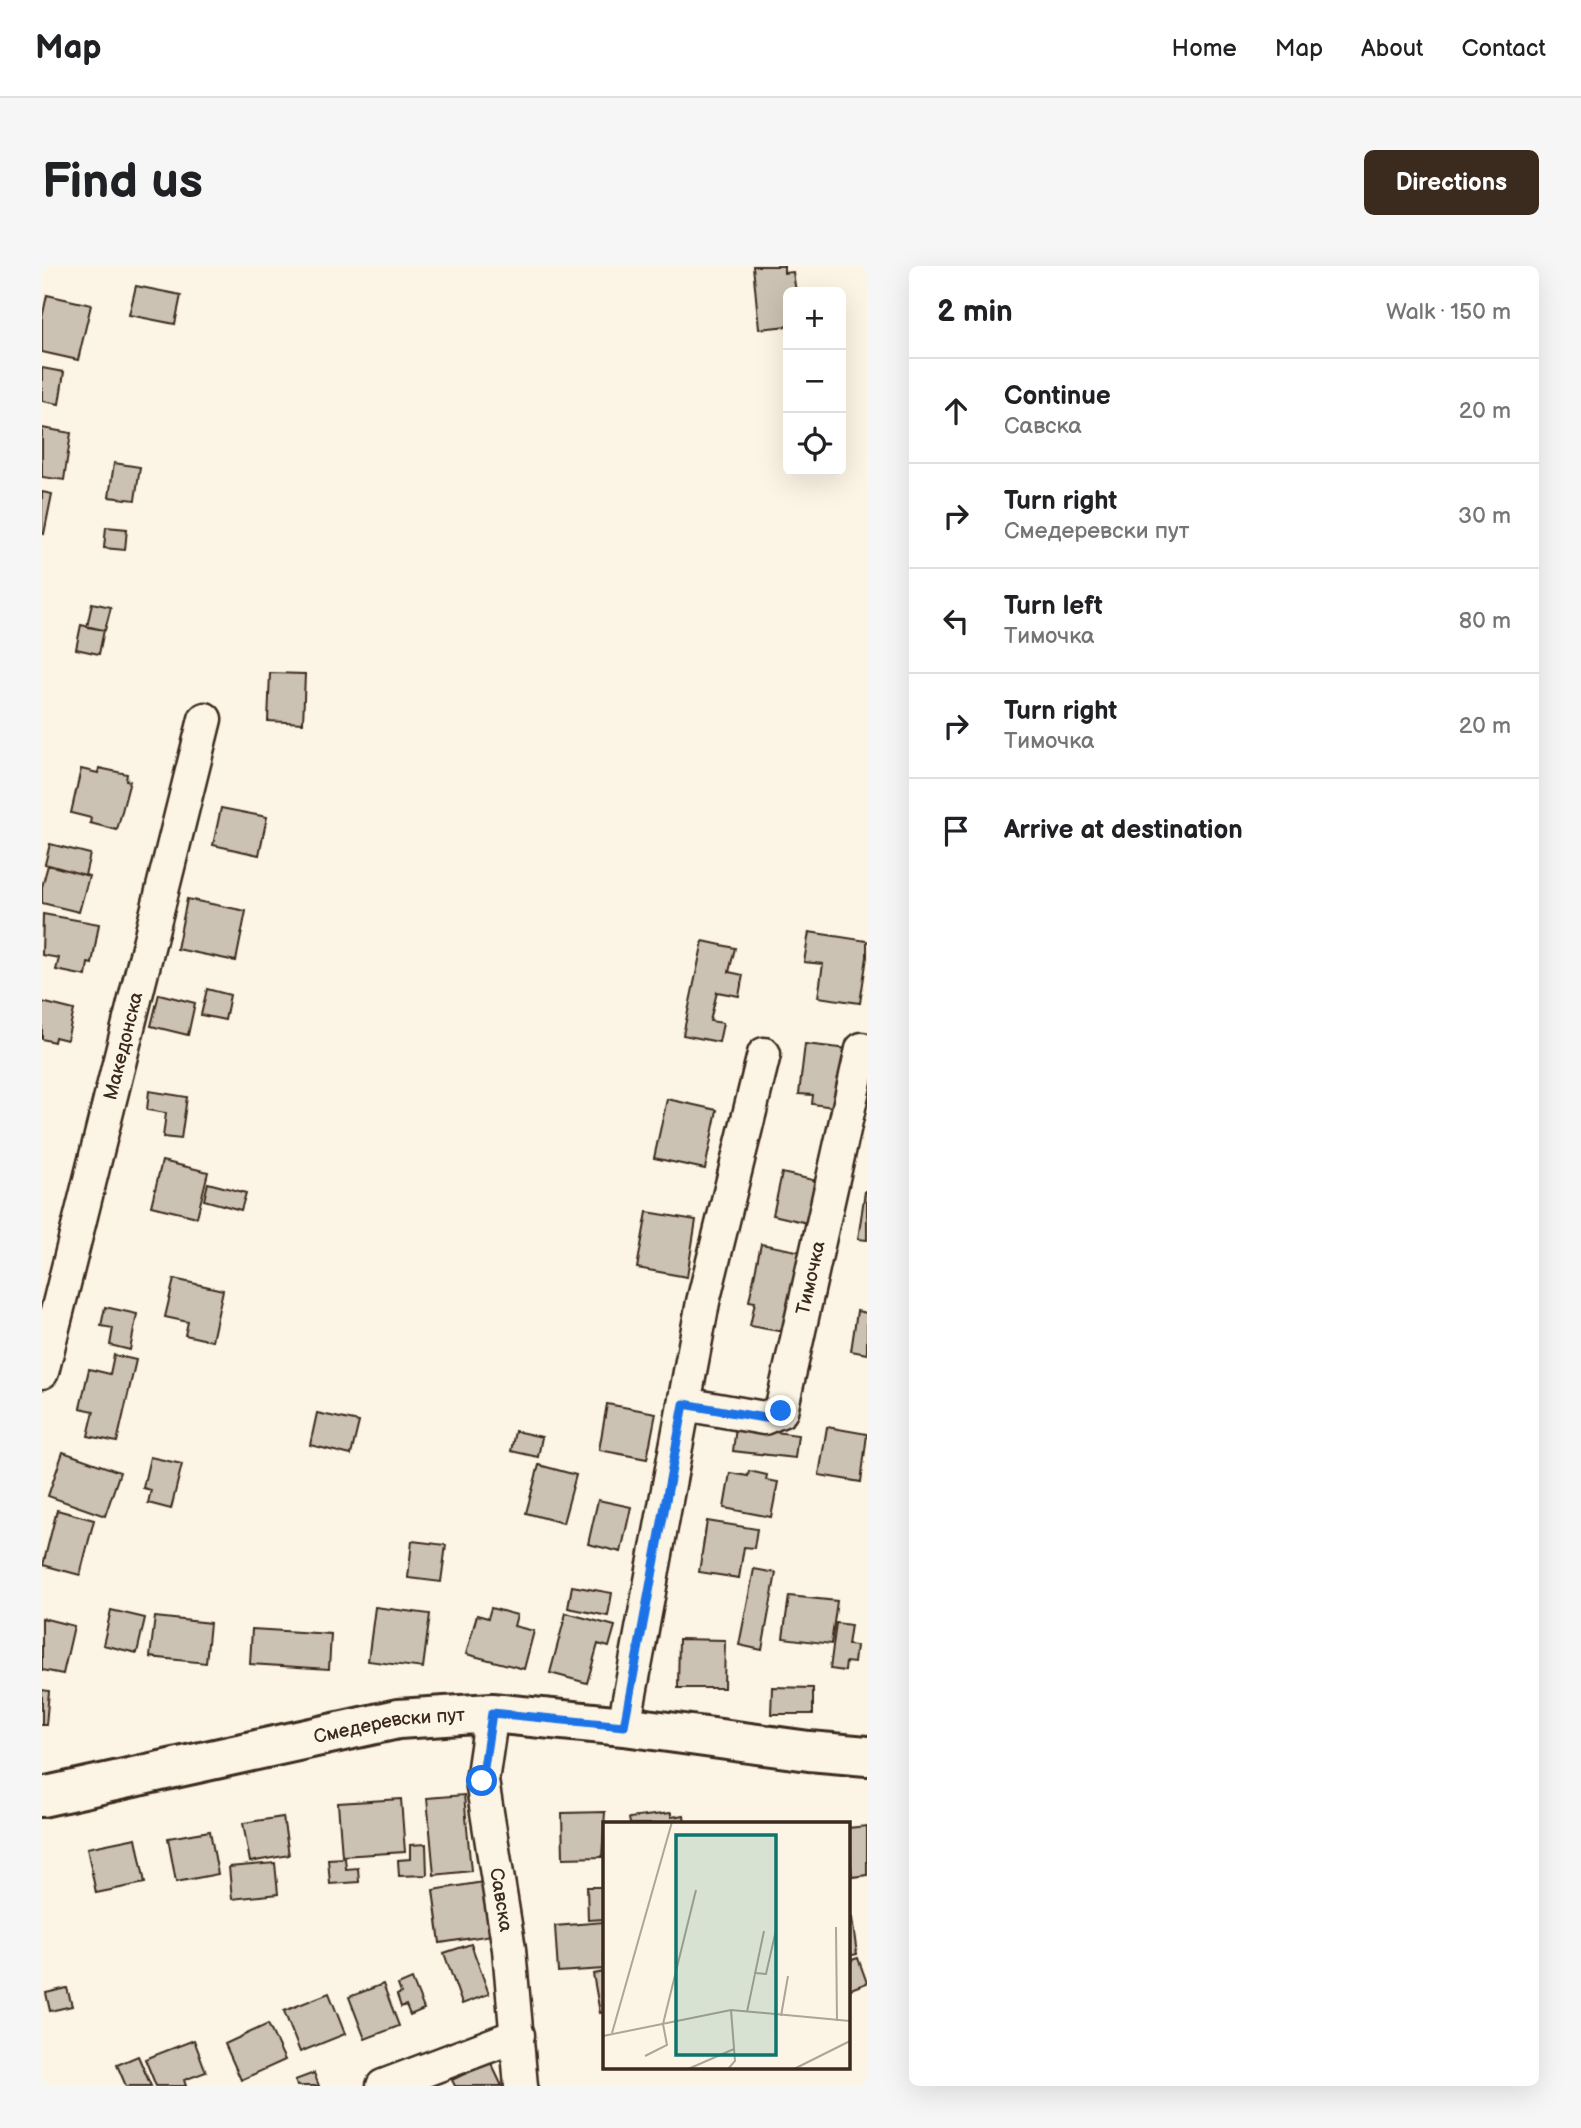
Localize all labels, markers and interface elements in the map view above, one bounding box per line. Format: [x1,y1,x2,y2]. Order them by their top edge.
text: Map [35,28,101,68]
text: Home [1172,34,1237,63]
text: Map [1275,34,1323,63]
text: About [1361,34,1423,63]
text: Contact [1461,34,1546,63]
button: Directions [1364,150,1539,215]
text: Find us [42,153,203,212]
map controls [783,287,846,476]
button: + [783,287,846,350]
text: 2 min [937,294,1013,330]
text: Walk · 150 m [1386,298,1511,326]
button: − [783,350,846,413]
text: Continue [1004,381,1111,412]
icon: ahead [937,392,975,430]
text: 20 m [1459,397,1511,425]
text: Савска [1004,412,1082,440]
button: locate [783,413,846,476]
text: Turn right [1004,486,1117,517]
icon: right [937,497,975,535]
text: 30 m [1458,502,1511,530]
text: Смедеревски пут [1004,517,1189,545]
text: Turn left [1004,591,1103,622]
icon: left [937,602,975,640]
text: 80 m [1459,607,1511,635]
text: Тимочка [1004,622,1095,650]
text: Turn right [1004,696,1117,727]
icon: right [937,707,975,745]
text: 20 m [1459,712,1511,740]
text: Тимочка [1004,727,1095,755]
icon: arrive [937,812,975,850]
text: Arrive at destination [1004,815,1243,846]
street label: Македонска [99,990,148,1102]
street label: Тимочка [791,1239,830,1317]
route end [765,1395,796,1426]
street label: Смедеревски пут [311,1703,466,1749]
route start [466,1765,497,1796]
inset map [603,1822,850,2068]
street label: Савска [485,1866,518,1933]

